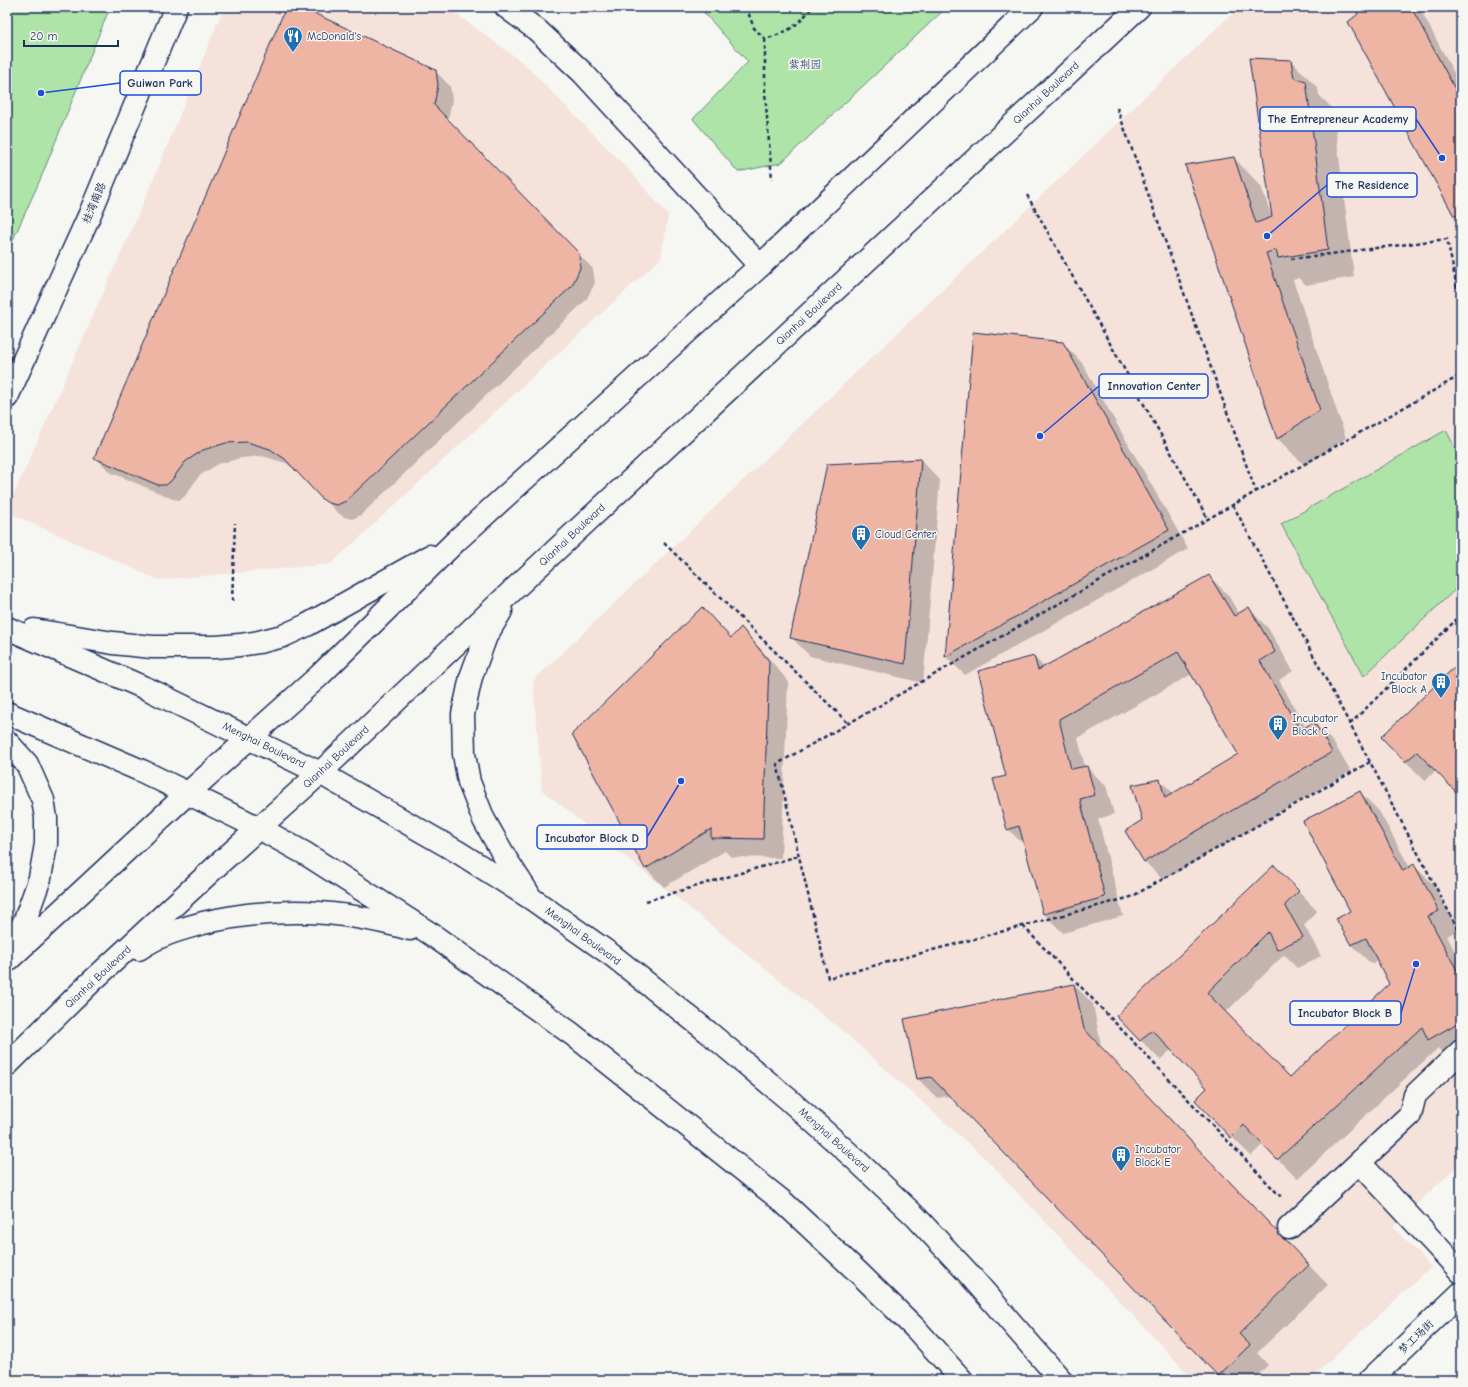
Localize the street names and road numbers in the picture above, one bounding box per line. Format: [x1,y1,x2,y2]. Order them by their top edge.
street label: Qianhai Boulevard [1010,59,1082,127]
street label: 桂湾南路 [79,180,109,226]
street label: Qianhai Boulevard [773,280,845,348]
street label: Qianhai Boulevard [536,501,608,569]
street label: Menghai Boulevard [220,719,308,771]
street label: Qianhai Boulevard [300,723,372,791]
street label: Menghai Boulevard [543,904,624,968]
street label: Qianhai Boulevard [62,943,134,1011]
street label: Menghai Boulevard [796,1105,872,1175]
street label: 梦工场街 [1396,1316,1437,1357]

